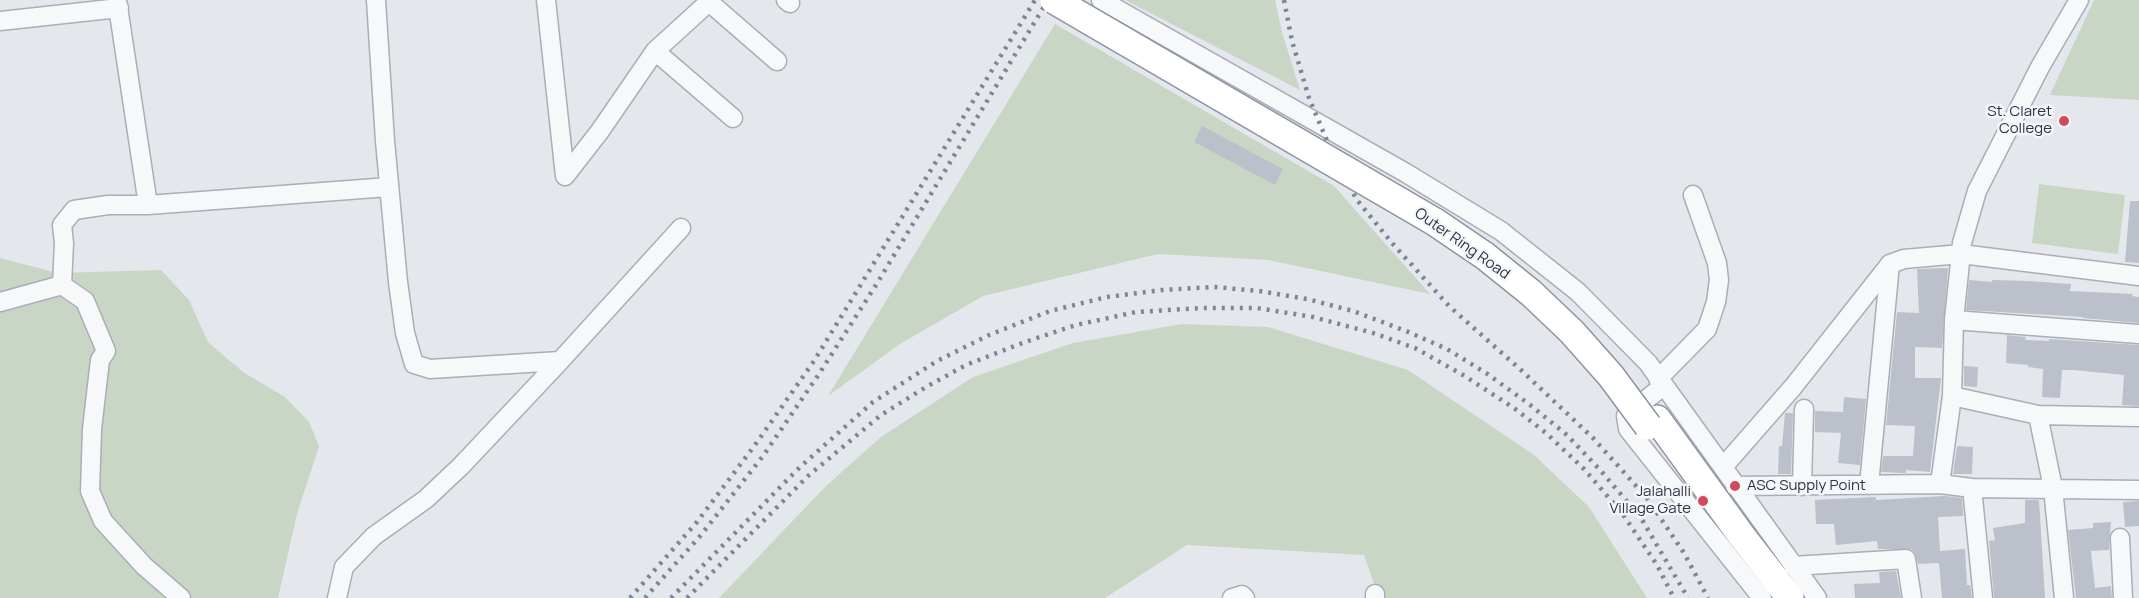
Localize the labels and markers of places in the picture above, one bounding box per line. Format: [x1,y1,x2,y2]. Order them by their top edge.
place label: St. Claret College [1987,103,2052,138]
marker: St. Claret College [2057,114,2071,128]
place label: ASC Supply Point [1747,477,1866,495]
marker: ASC Supply Point [1728,479,1742,493]
place label: Jalahalli Village Gate [1609,483,1691,518]
marker: Jalahalli Village Gate [1696,494,1710,508]

